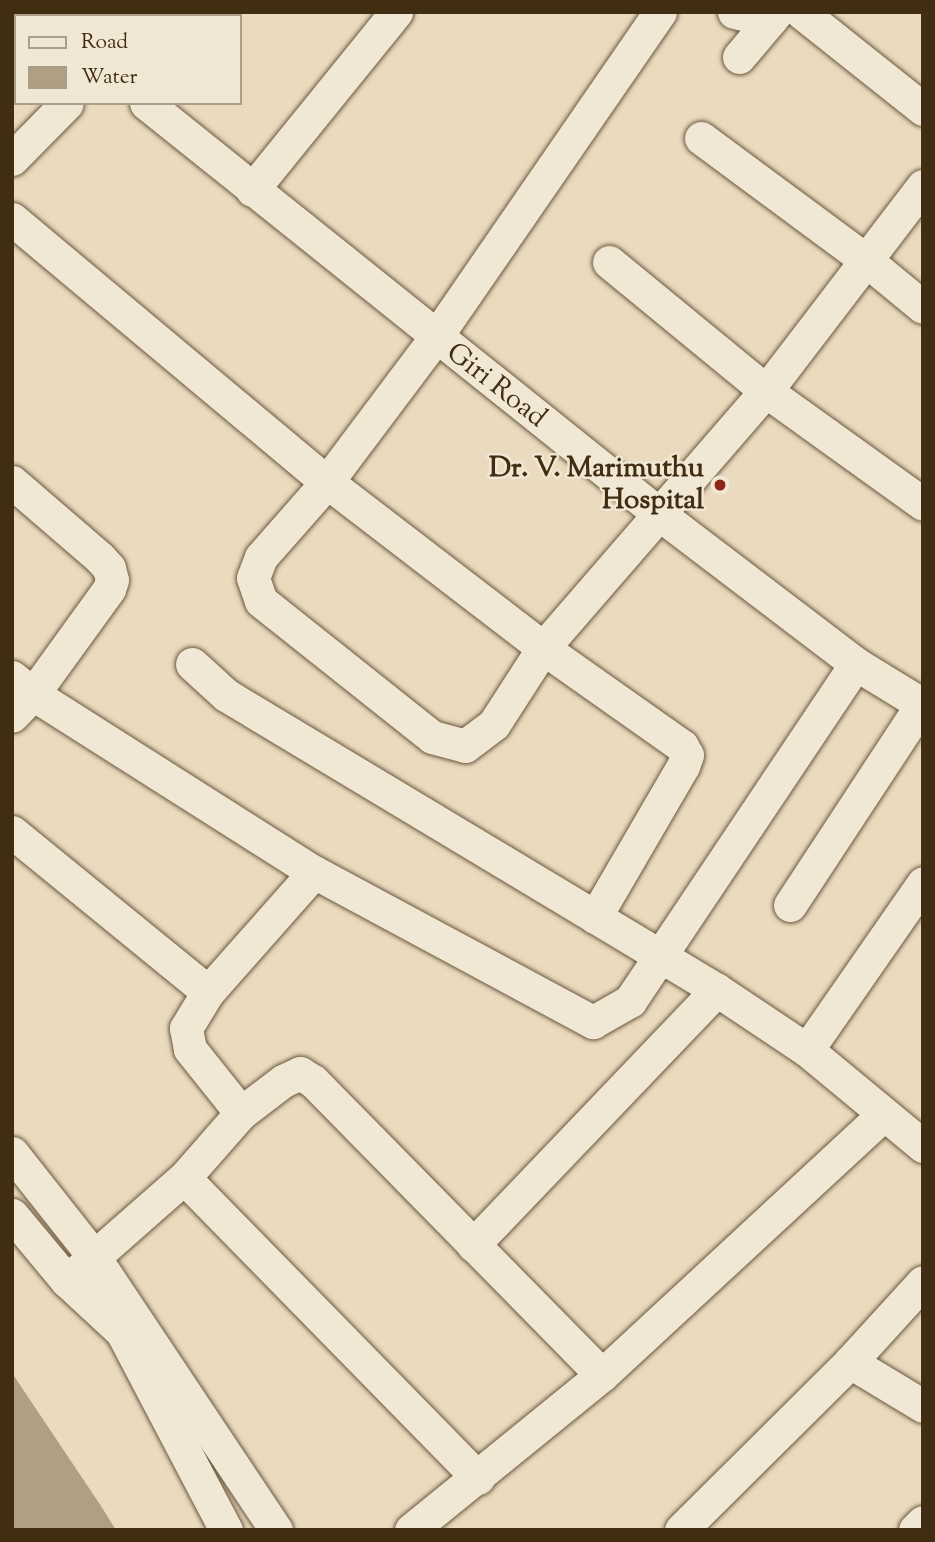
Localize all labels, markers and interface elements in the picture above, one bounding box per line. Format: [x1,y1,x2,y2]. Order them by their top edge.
legend [14,14,242,105]
text: Road [81,28,128,58]
text: Water [81,63,137,93]
street label: Giri Road [439,336,553,436]
place label: Dr. V. Marimuthu Hospital [489,452,704,518]
marker: Dr. V. Marimuthu Hospital [710,475,730,495]

